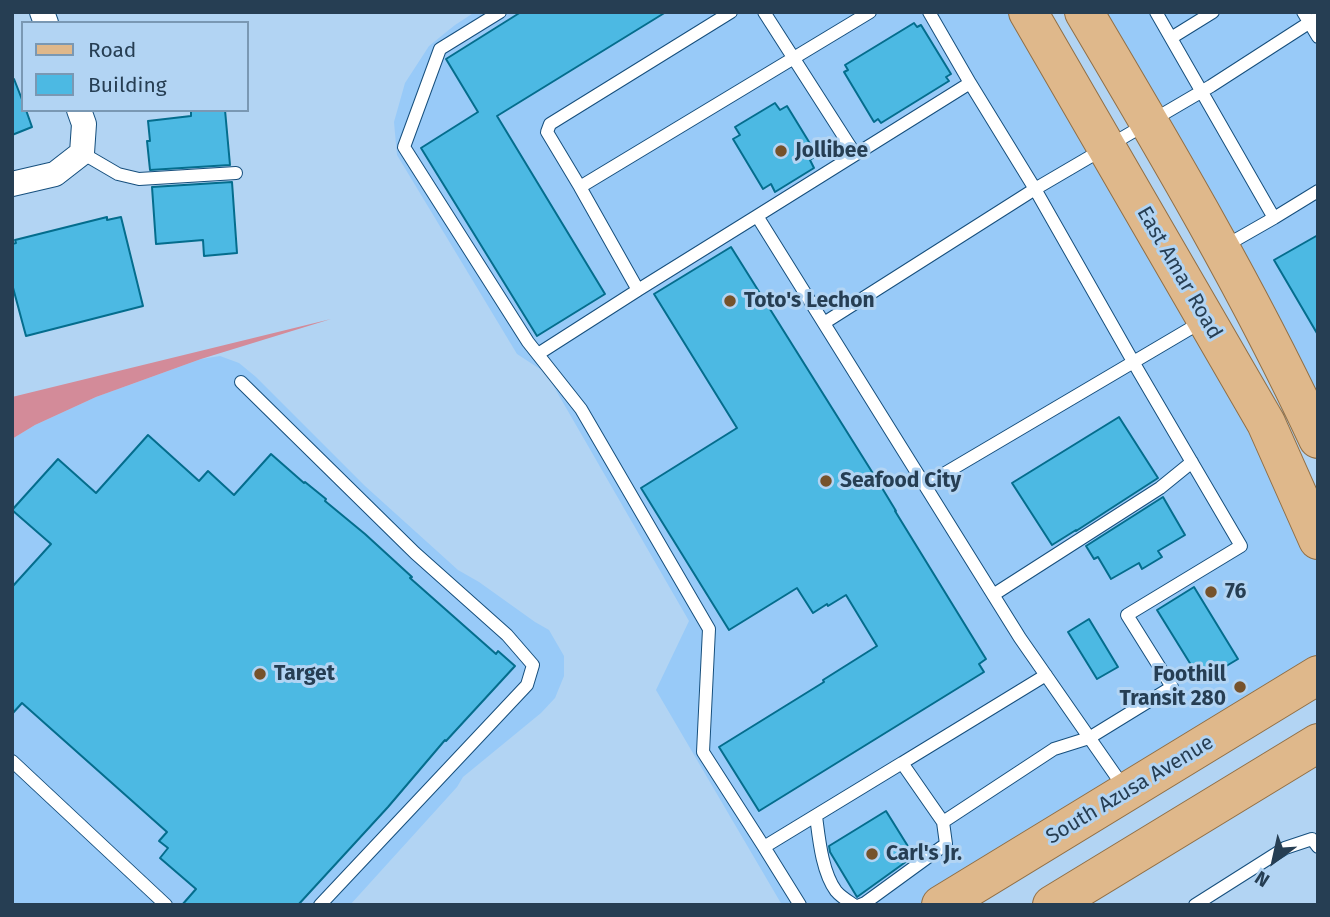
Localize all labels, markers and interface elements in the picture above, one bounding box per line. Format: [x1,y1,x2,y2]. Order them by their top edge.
legend [21,21,248,112]
text: Road [88,37,136,63]
text: Building [88,72,167,98]
place label: Jollibee [795,138,868,164]
marker: Jollibee [773,143,789,159]
street label: East Amar Road [1131,202,1227,344]
place label: Toto's Lechon [744,288,875,314]
marker: Toto's Lechon [722,293,738,309]
place label: Seafood City [840,468,961,494]
marker: Seafood City [818,473,834,489]
place label: 76 [1225,579,1246,605]
marker: 76 [1203,584,1219,600]
place label: Target [274,661,335,687]
place label: Foothill Transit 280 [1119,662,1226,712]
marker: Target [252,666,268,682]
marker: Foothill Transit 280 [1232,679,1248,695]
street label: South Azusa Avenue [1042,730,1218,850]
north arrow [1239,826,1309,896]
place label: Carl's Jr. [886,841,962,867]
marker: Carl's Jr. [864,846,880,862]
text: N [1251,866,1274,892]

